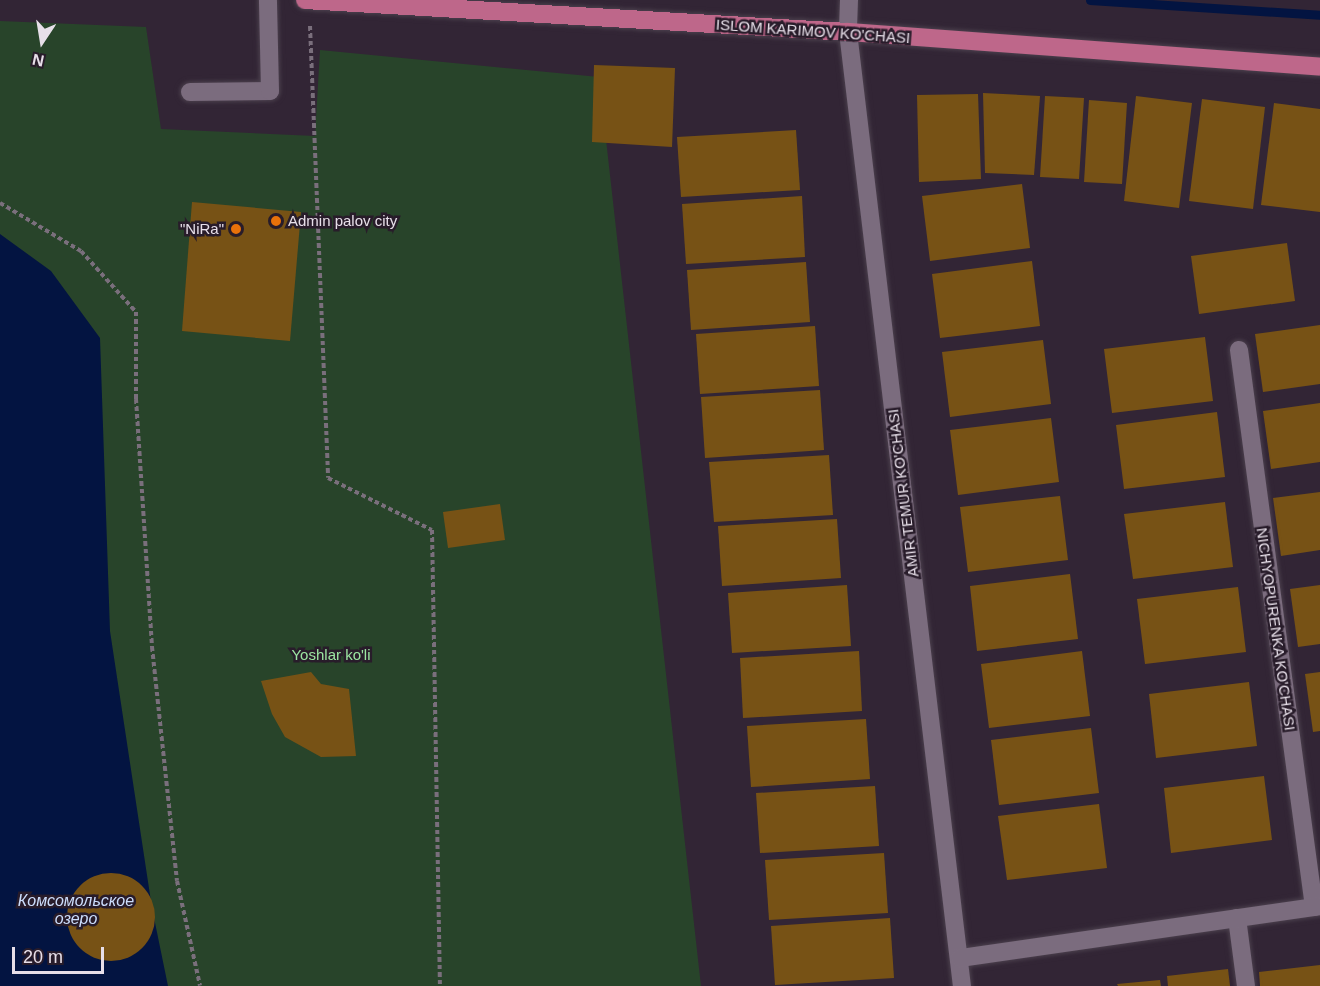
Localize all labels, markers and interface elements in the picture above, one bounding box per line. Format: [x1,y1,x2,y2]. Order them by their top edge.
north arrow [12,12,72,72]
street label: ISLOM KARIMOV KO'CHASI [715,15,911,47]
text: N [31,51,46,70]
place label: Admin palov city [288,212,397,230]
marker: Admin palov city [269,214,283,228]
place label: "NiRa" [180,220,224,238]
marker: "NiRa" [229,222,243,236]
street label: AMIR TEMUR KO'CHASI [884,408,922,578]
street label: NICHYOPURENKA KO'CHASI [1253,526,1299,732]
park label: Yoshlar ko'li [291,646,371,664]
water label: Комсомольское озеро [18,891,134,929]
scale bar [15,935,106,973]
text: 20 m [23,947,63,967]

